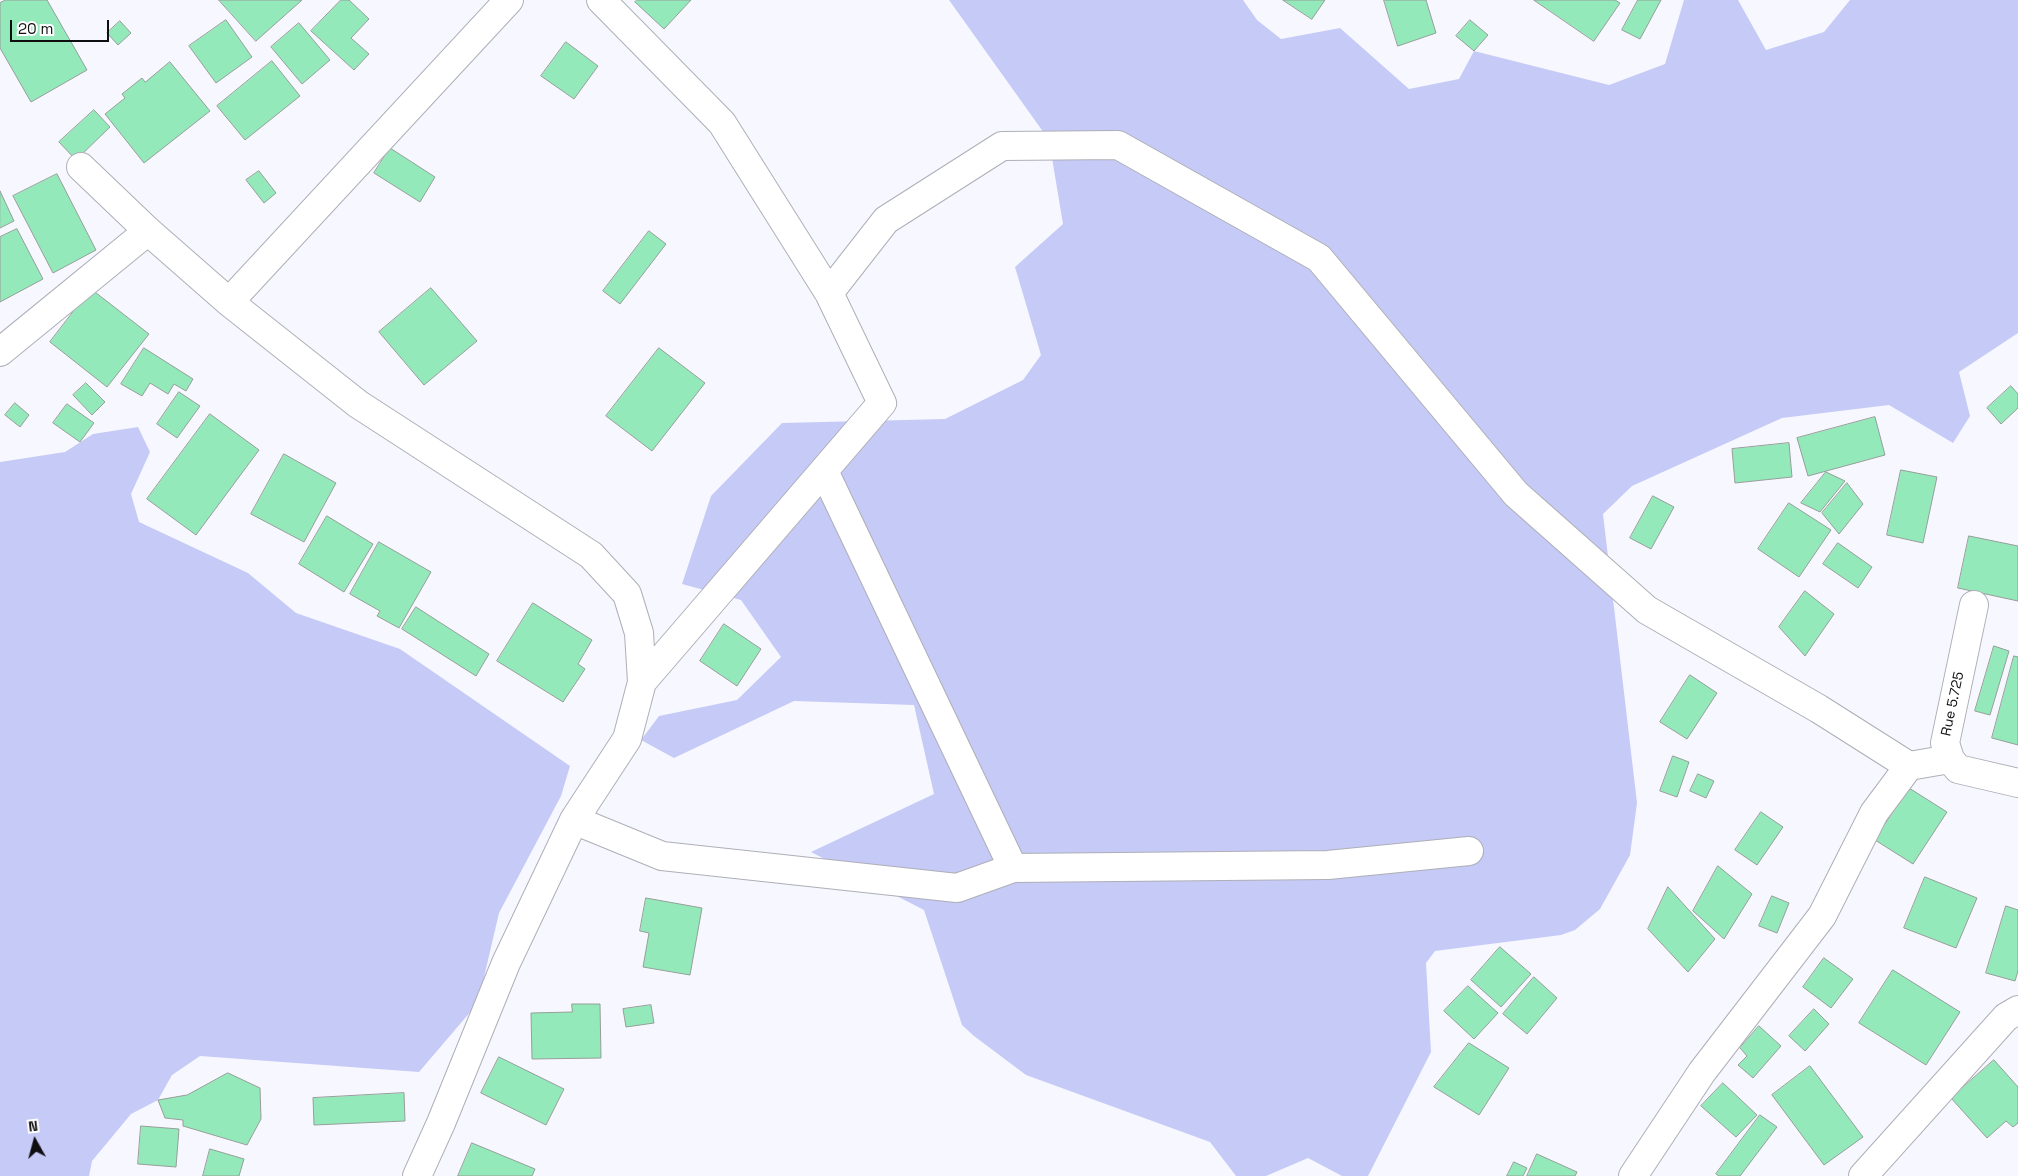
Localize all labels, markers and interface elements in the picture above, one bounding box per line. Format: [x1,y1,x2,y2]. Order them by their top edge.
scale bar [12,10,111,42]
text: 20 m [18,19,53,38]
street label: Rue 5.725 [1938,670,1968,738]
north arrow [10,1116,60,1166]
text: N [27,1117,39,1136]

